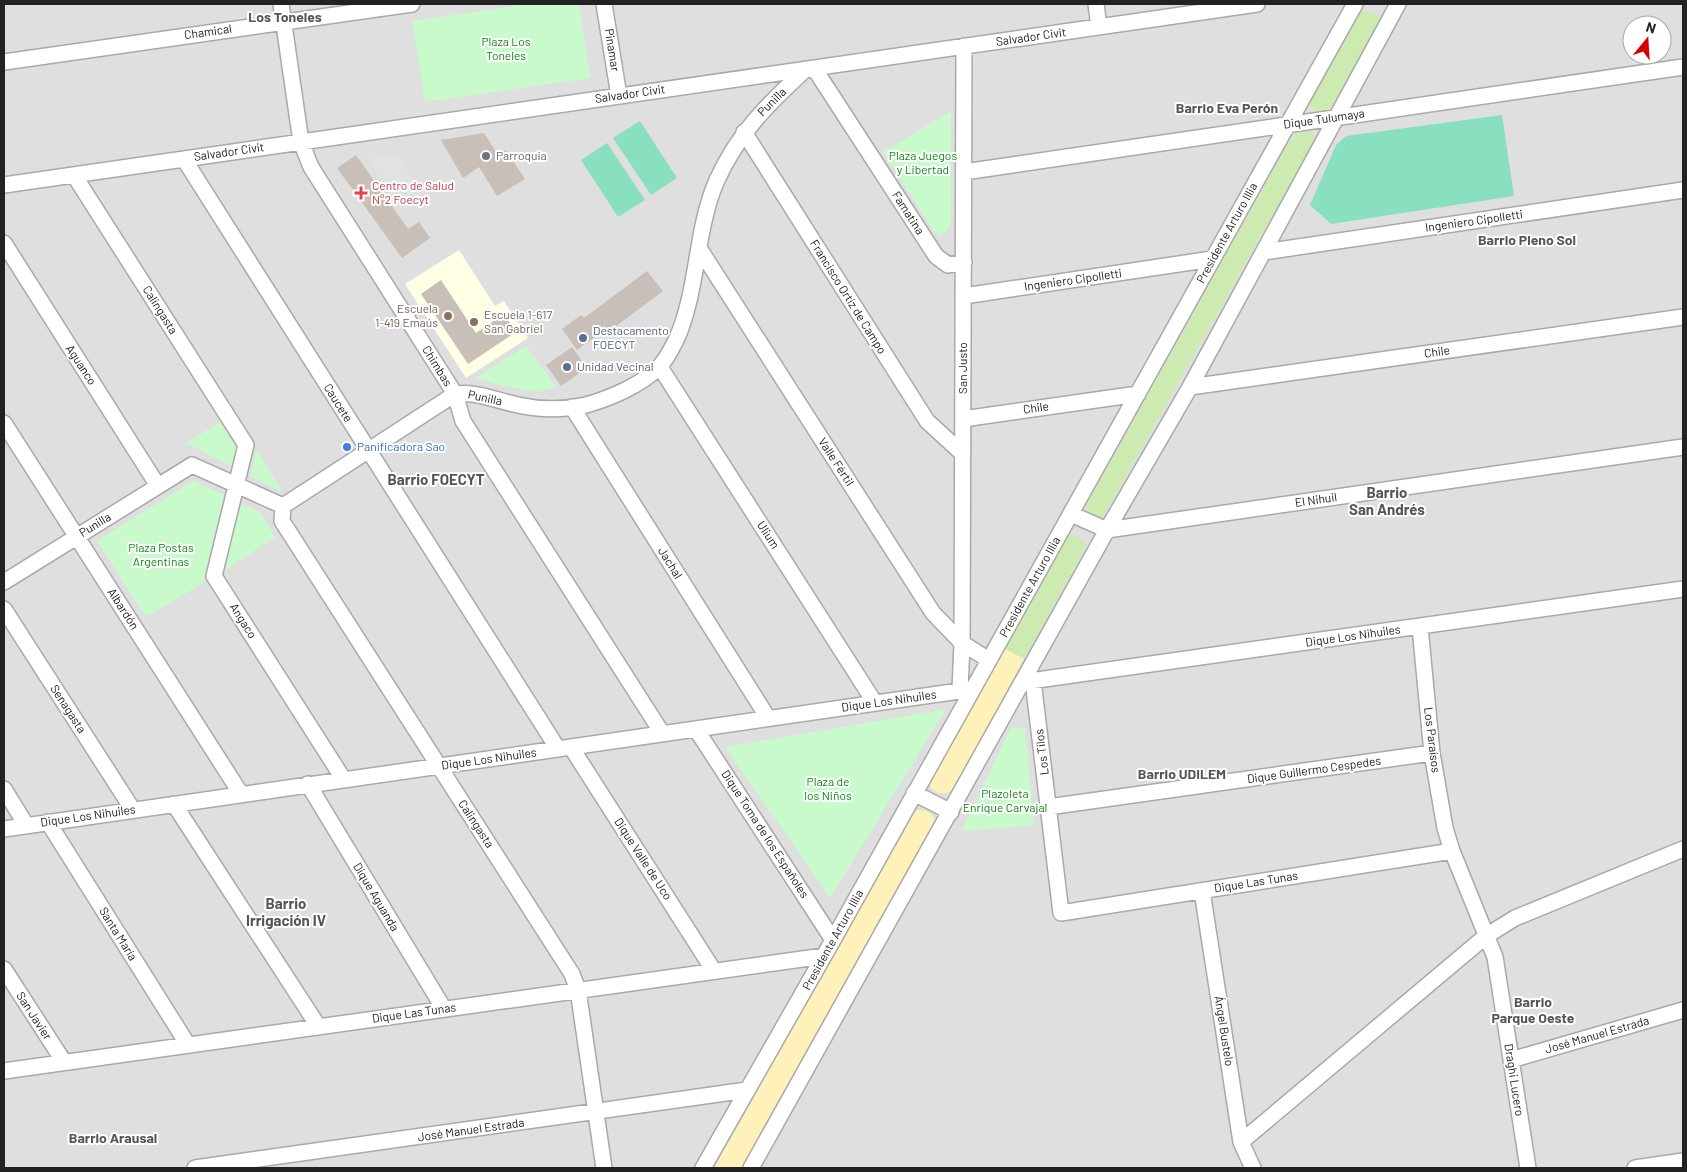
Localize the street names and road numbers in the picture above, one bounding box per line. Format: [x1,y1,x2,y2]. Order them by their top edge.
street label: Chamical [183,21,233,41]
street label: Salvador Civit [995,24,1067,48]
street label: Pinamar [603,27,623,73]
street label: Salvador Civit [594,81,666,105]
street label: Punilla [754,84,789,119]
street label: Dique Tulumaya [1282,105,1365,131]
street label: Salvador Civit [193,139,265,163]
street label: Presidente Arturo Illia [1193,180,1260,285]
street label: Famatina [890,188,928,237]
street label: Ingeniero Cipolletti [1424,206,1524,234]
street label: Francisco Ortíz de Campo [808,237,890,356]
street label: Ingeniero Cipolletti [1023,265,1123,293]
street label: Calingasta [140,283,181,336]
street label: Aguanco [64,342,100,387]
street label: San Justo [955,342,969,394]
street label: Chile [1423,342,1451,360]
street label: Chimbas [420,343,456,389]
street label: Caucete [322,381,356,424]
street label: Punilla [467,387,504,407]
street label: Chile [1022,398,1050,416]
street label: Valle Fértil [816,435,858,488]
street label: El Nihuil [1294,489,1338,509]
street label: Punilla [76,509,113,539]
street label: Ulium [755,518,783,551]
street label: Presidente Arturo Illia [996,534,1063,639]
street label: Jachal [656,544,686,581]
street label: Albardón [105,585,142,632]
street label: Angaco [228,600,260,641]
street label: Dique Los Nihuiles [1304,621,1401,649]
street label: Senagasta [48,682,90,735]
street label: Dique Los Nihuiles [840,686,937,714]
street label: Los Paraísos [1422,706,1444,774]
street label: Los Tilos [1031,728,1051,776]
street label: Dique Los Nihuiles [440,744,537,772]
street label: Dique Guillermo Cespedes [1246,753,1382,785]
street label: Dique Toma de los Españoles [719,767,813,900]
street label: Calingasta [456,797,498,850]
street label: Dique Los Nihuiles [39,801,136,829]
street label: Dique Valle de Uco [612,815,676,902]
street label: Dique Aguanda [351,860,403,933]
street label: Dique Las Tunas [1213,867,1299,895]
street label: Presidente Arturo Illia [799,887,866,992]
street label: Santa María [97,904,141,963]
street label: San Javier [14,989,56,1043]
street label: Ángel Bustelo [1213,995,1237,1067]
street label: Dique Las Tunas [371,999,457,1025]
street label: José Manuel Estrada [1543,1012,1650,1056]
street label: Draghi Lucero [1502,1043,1528,1117]
street label: José Manuel Estrada [417,1115,525,1143]

